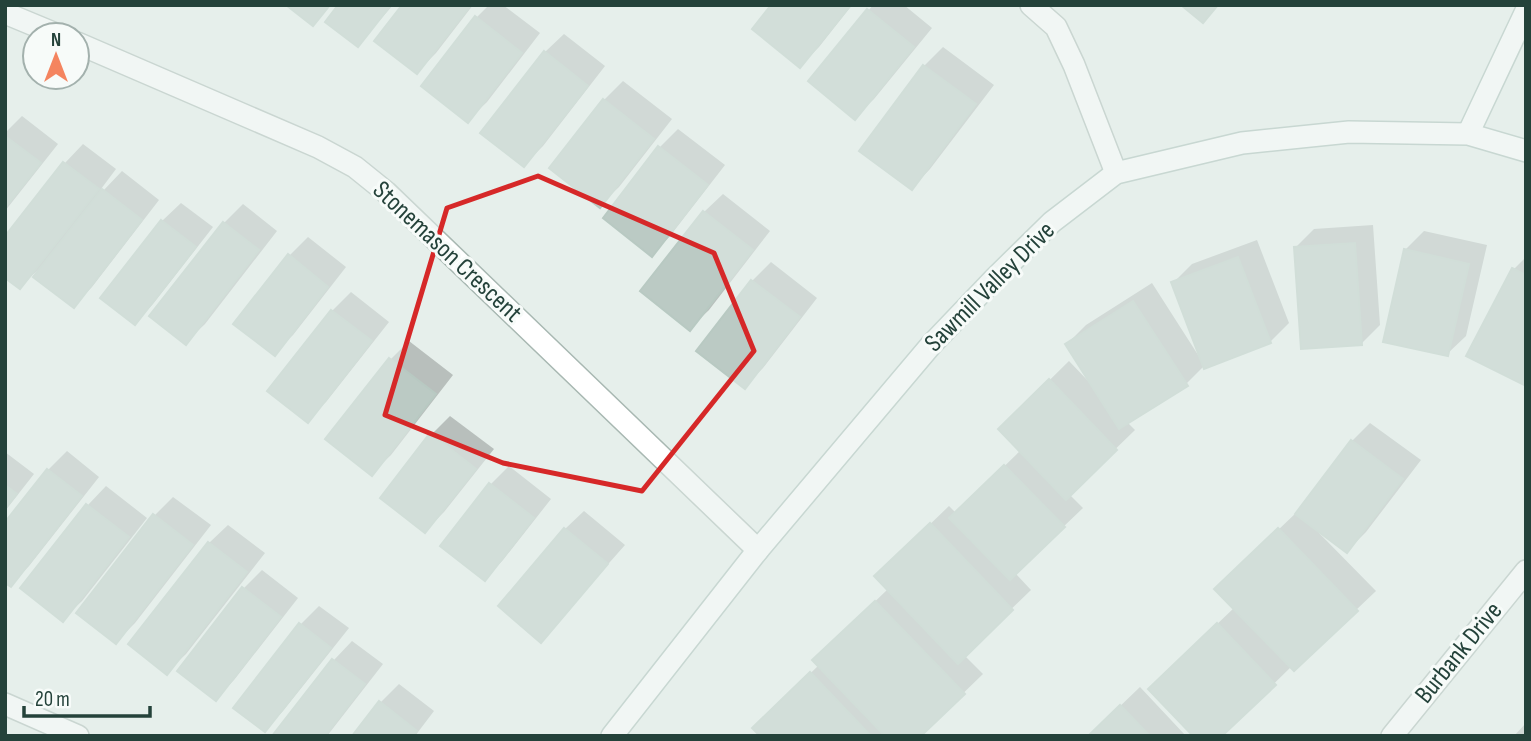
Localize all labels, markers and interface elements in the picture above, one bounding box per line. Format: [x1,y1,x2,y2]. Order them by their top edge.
north arrow [21,21,91,91]
text: N [51,29,61,52]
street label: Stonemason Crescent [366,175,528,329]
street label: Sawmill Valley Drive [918,215,1062,359]
street label: Burbank Drive [1409,596,1509,710]
scale bar [24,674,150,718]
text: 20 m [35,687,70,712]

